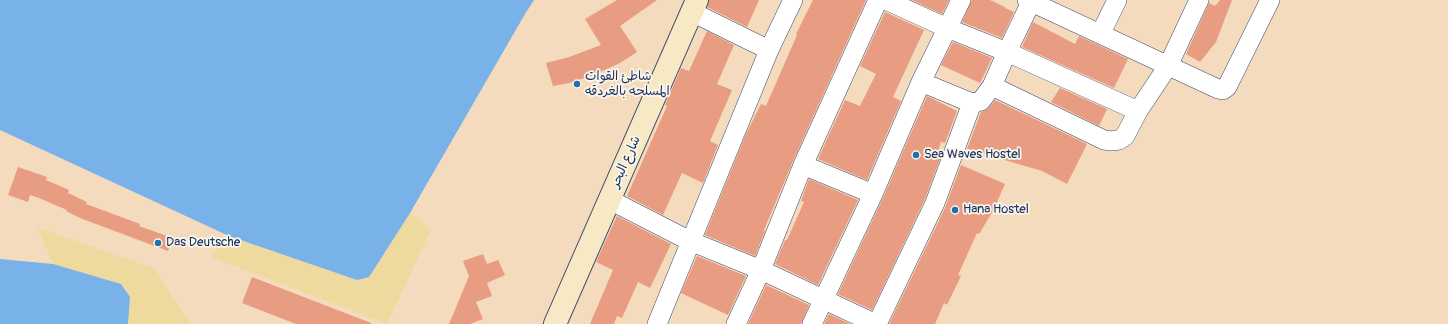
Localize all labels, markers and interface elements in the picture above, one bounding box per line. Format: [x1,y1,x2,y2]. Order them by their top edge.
place label: شاطئ القوات المسلحه بالغردقه [585,69,670,100]
marker: شاطئ القوات المسلحه بالغردقه [572,79,582,89]
street label: شارع البحر [608,134,644,190]
place label: Sea Waves Hostel [924,147,1021,163]
marker: Sea Waves Hostel [911,150,921,160]
place label: Hana Hostel [963,202,1029,218]
marker: Hana Hostel [950,205,960,215]
place label: Das Deutsche [166,235,240,251]
marker: Das Deutsche [153,238,163,248]

